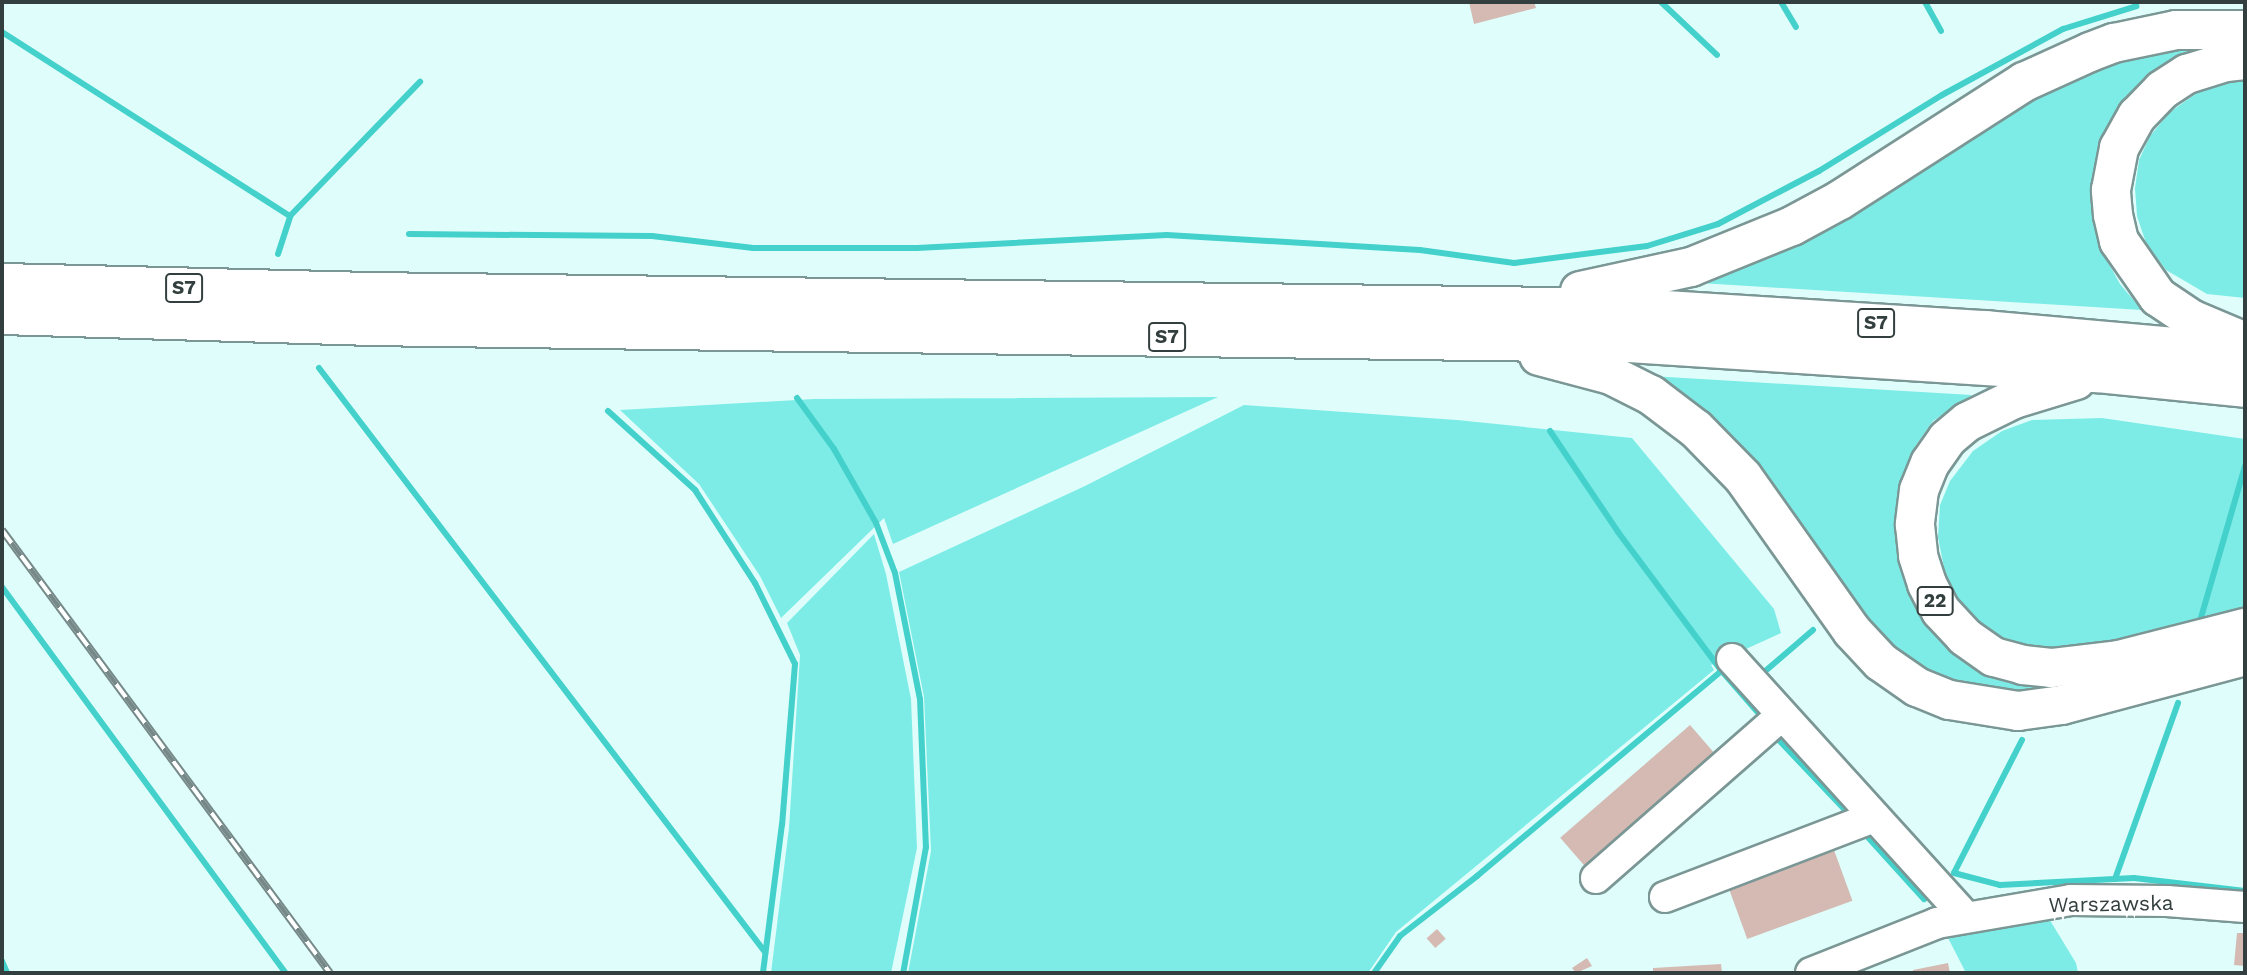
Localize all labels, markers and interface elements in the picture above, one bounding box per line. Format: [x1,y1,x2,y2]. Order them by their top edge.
road number: S7 [165,272,203,304]
road number: S7 [1857,308,1895,338]
road number: S7 [1148,322,1186,352]
road number: 22 [1916,586,1954,616]
street label: Warszawska [2048,890,2174,918]

